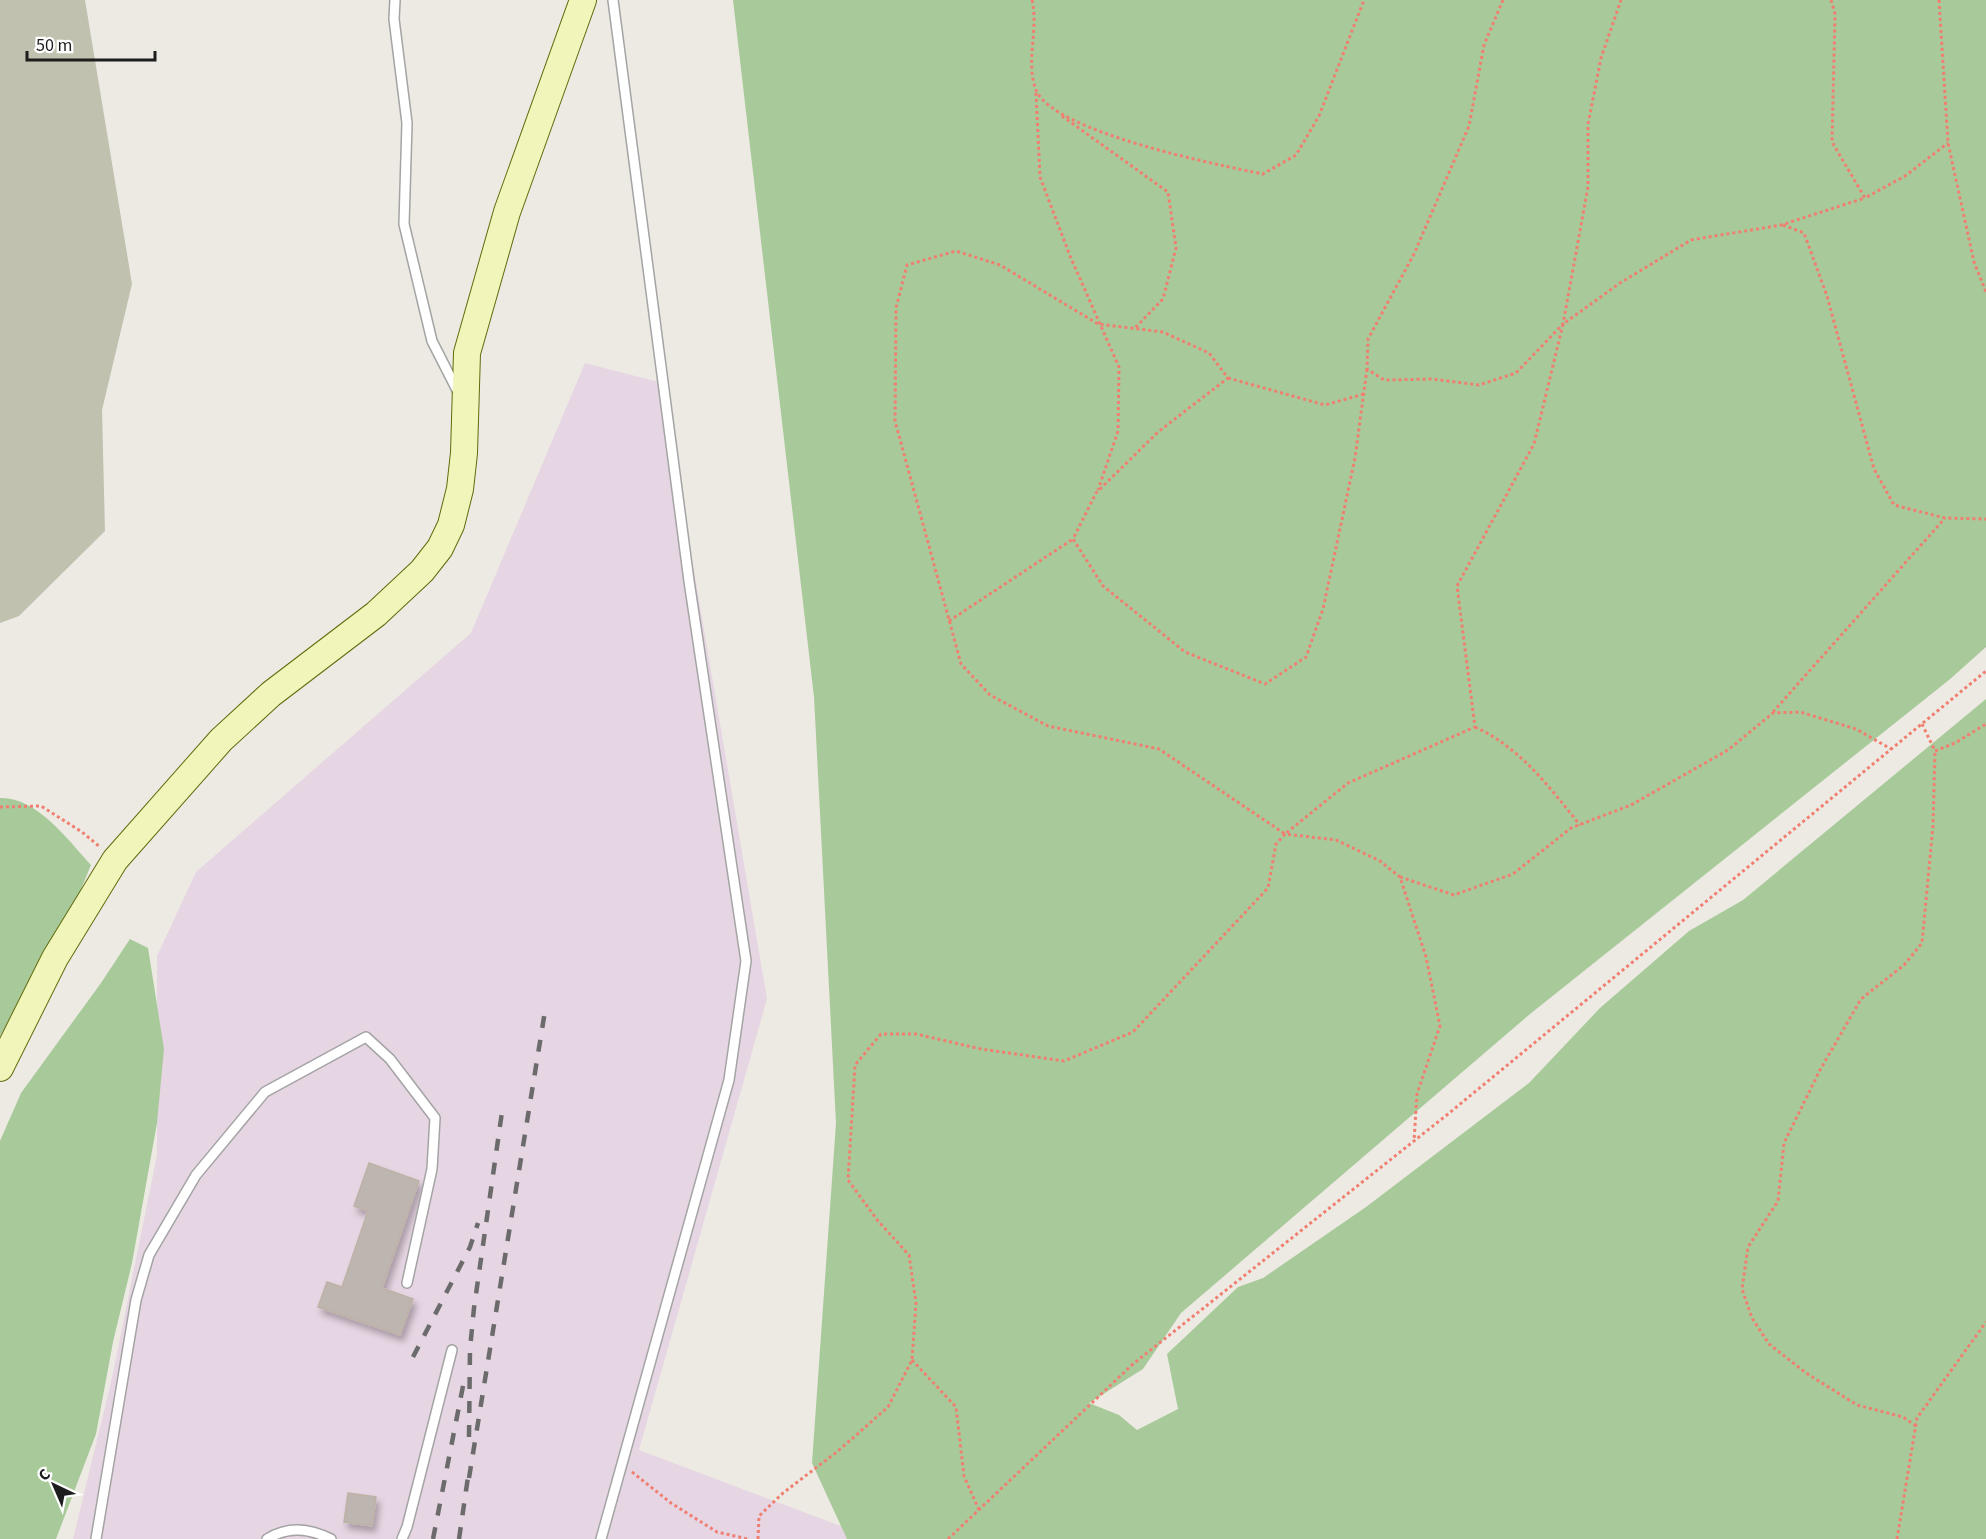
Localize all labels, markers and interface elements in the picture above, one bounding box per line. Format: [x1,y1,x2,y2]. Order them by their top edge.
scale bar [27,24,154,62]
text: 50 m [36,33,72,58]
north arrow [24,1455,84,1515]
text: С [33,1464,55,1486]

